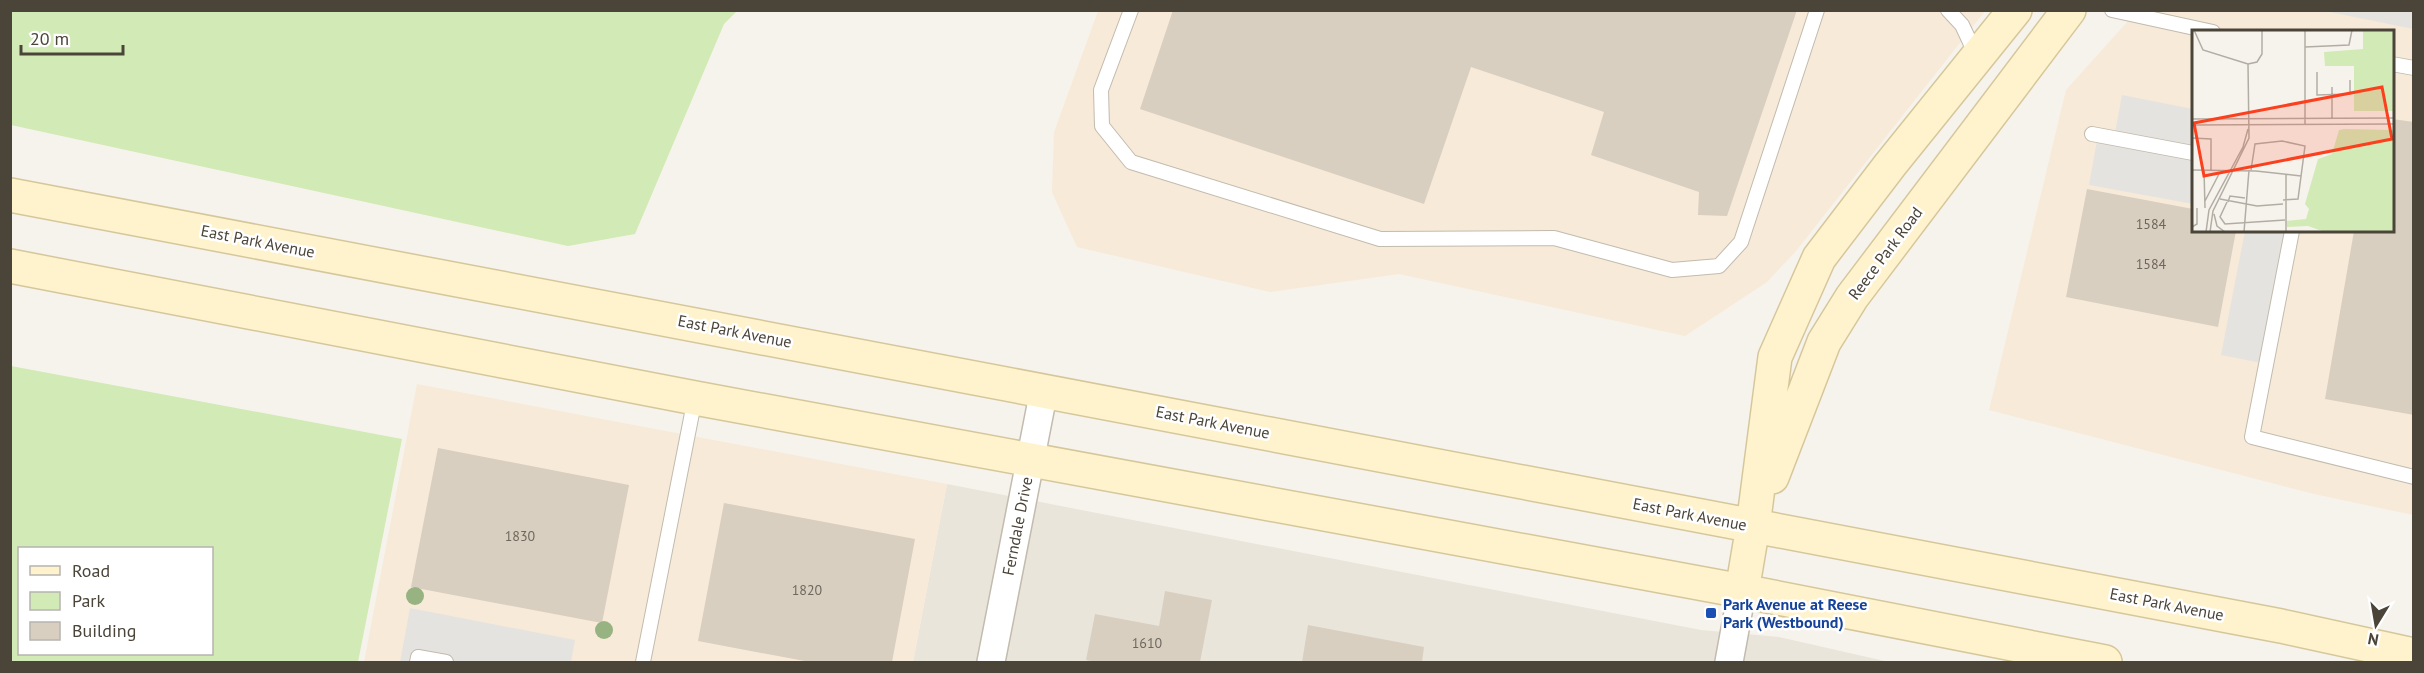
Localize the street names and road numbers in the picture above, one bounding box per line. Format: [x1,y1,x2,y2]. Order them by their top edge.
street label: Reece Park Road [1844,203,1926,303]
street label: East Park Avenue [199,220,317,262]
street label: East Park Avenue [676,310,794,352]
street label: East Park Avenue [1154,401,1272,443]
street label: Ferndale Drive [998,475,1036,577]
street label: East Park Avenue [1631,493,1749,535]
street label: East Park Avenue [2108,583,2226,625]

